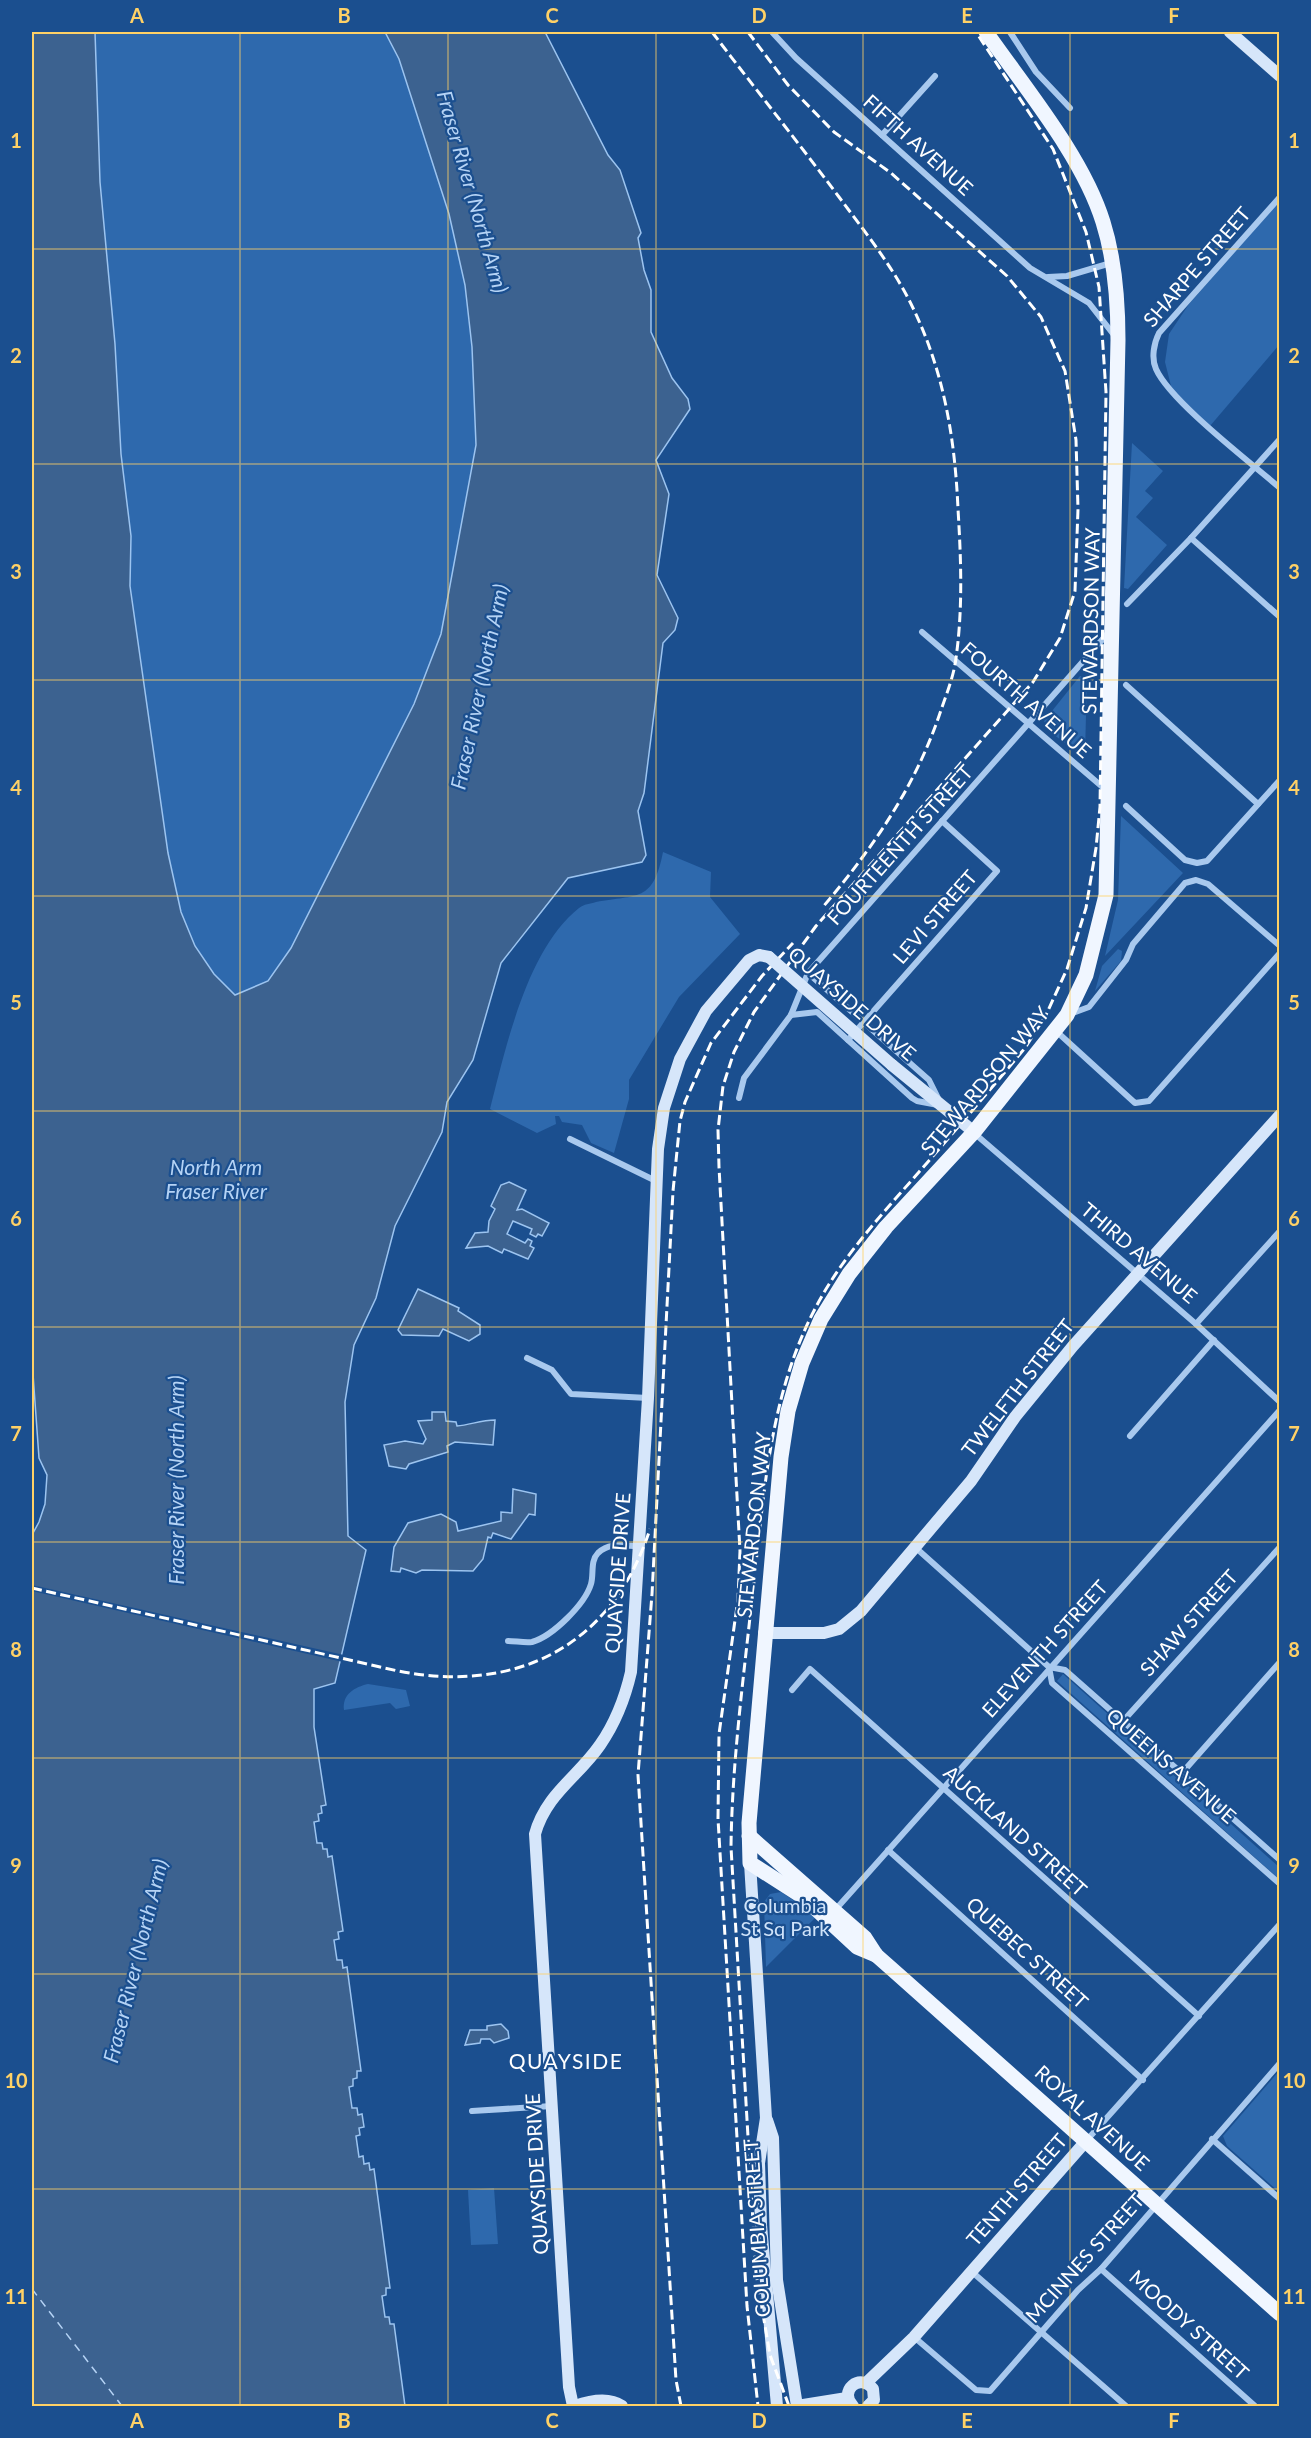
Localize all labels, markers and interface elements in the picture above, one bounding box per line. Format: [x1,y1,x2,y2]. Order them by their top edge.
text: A [129,3,144,27]
text: B [337,3,351,27]
text: C [545,3,559,27]
text: D [751,3,767,27]
text: E [961,3,973,27]
text: F [1168,3,1180,27]
water label: Fraser River (North Arm) [433,88,514,296]
street label: FIFTH AVENUE [859,89,978,200]
text: 1 [10,128,22,152]
text: 1 [1288,128,1300,152]
street label: SHARPE STREET [1138,201,1255,331]
text: 2 [10,343,22,367]
text: 2 [1288,343,1300,367]
street label: STEWARDSON WAY [1076,527,1104,715]
text: 3 [10,559,22,583]
text: 3 [1288,559,1300,583]
water label: Fraser River (North Arm) [445,582,513,792]
street label: FOURTH AVENUE [957,636,1097,762]
street label: FOURTEENTH STREET [821,759,977,929]
text: 4 [10,775,22,799]
text: 4 [1288,775,1300,799]
street label: LEVI STREET [887,864,982,968]
street label: QUAYSIDE DRIVE [784,941,921,1065]
text: 5 [10,990,22,1014]
text: 5 [1288,990,1300,1014]
street label: STEWARDSON WAY [915,1001,1054,1160]
water label: North Arm Fraser River [165,1154,268,1203]
street label: THIRD AVENUE [1077,1197,1202,1308]
text: 6 [10,1206,22,1230]
text: 6 [1288,1206,1300,1230]
street label: TWELFTH STREET [956,1314,1078,1461]
water label: Fraser River (North Arm) [163,1375,188,1585]
text: 7 [10,1421,22,1445]
text: 7 [1288,1421,1300,1445]
street label: STEWARDSON WAY [731,1430,775,1619]
street label: QUAYSIDE DRIVE [599,1492,635,1654]
street label: SHAW STREET [1134,1564,1242,1680]
street label: ELEVENTH STREET [976,1575,1112,1722]
text: 8 [10,1637,22,1661]
text: 8 [1288,1637,1300,1661]
street label: QUEENS AVENUE [1102,1703,1241,1828]
street label: AUCKLAND STREET [939,1760,1092,1901]
text: 9 [10,1853,22,1877]
text: 9 [1288,1853,1300,1877]
water label: Fraser River (North Arm) [97,1856,172,2065]
street label: QUEBEC STREET [962,1891,1093,2013]
park label: Columbia St Sq Park [741,1893,830,1940]
district label: QUAYSIDE [509,2048,623,2073]
street label: ROYAL AVENUE [1031,2060,1155,2175]
text: 10 [4,2068,28,2092]
text: 10 [1282,2068,1306,2092]
street label: QUAYSIDE DRIVE [520,2093,552,2255]
street label: TENTH STREET [961,2128,1072,2250]
street label: COLUMBIA STREET [738,2138,774,2318]
street label: MCINNES STREET [1020,2188,1149,2327]
street label: MOODY STREET [1125,2265,1254,2384]
text: 11 [4,2284,28,2308]
text: 11 [1282,2284,1306,2308]
text: A [129,2408,144,2432]
text: B [337,2408,351,2432]
text: C [545,2408,559,2432]
text: D [751,2408,767,2432]
text: E [961,2408,973,2432]
text: F [1168,2408,1180,2432]

